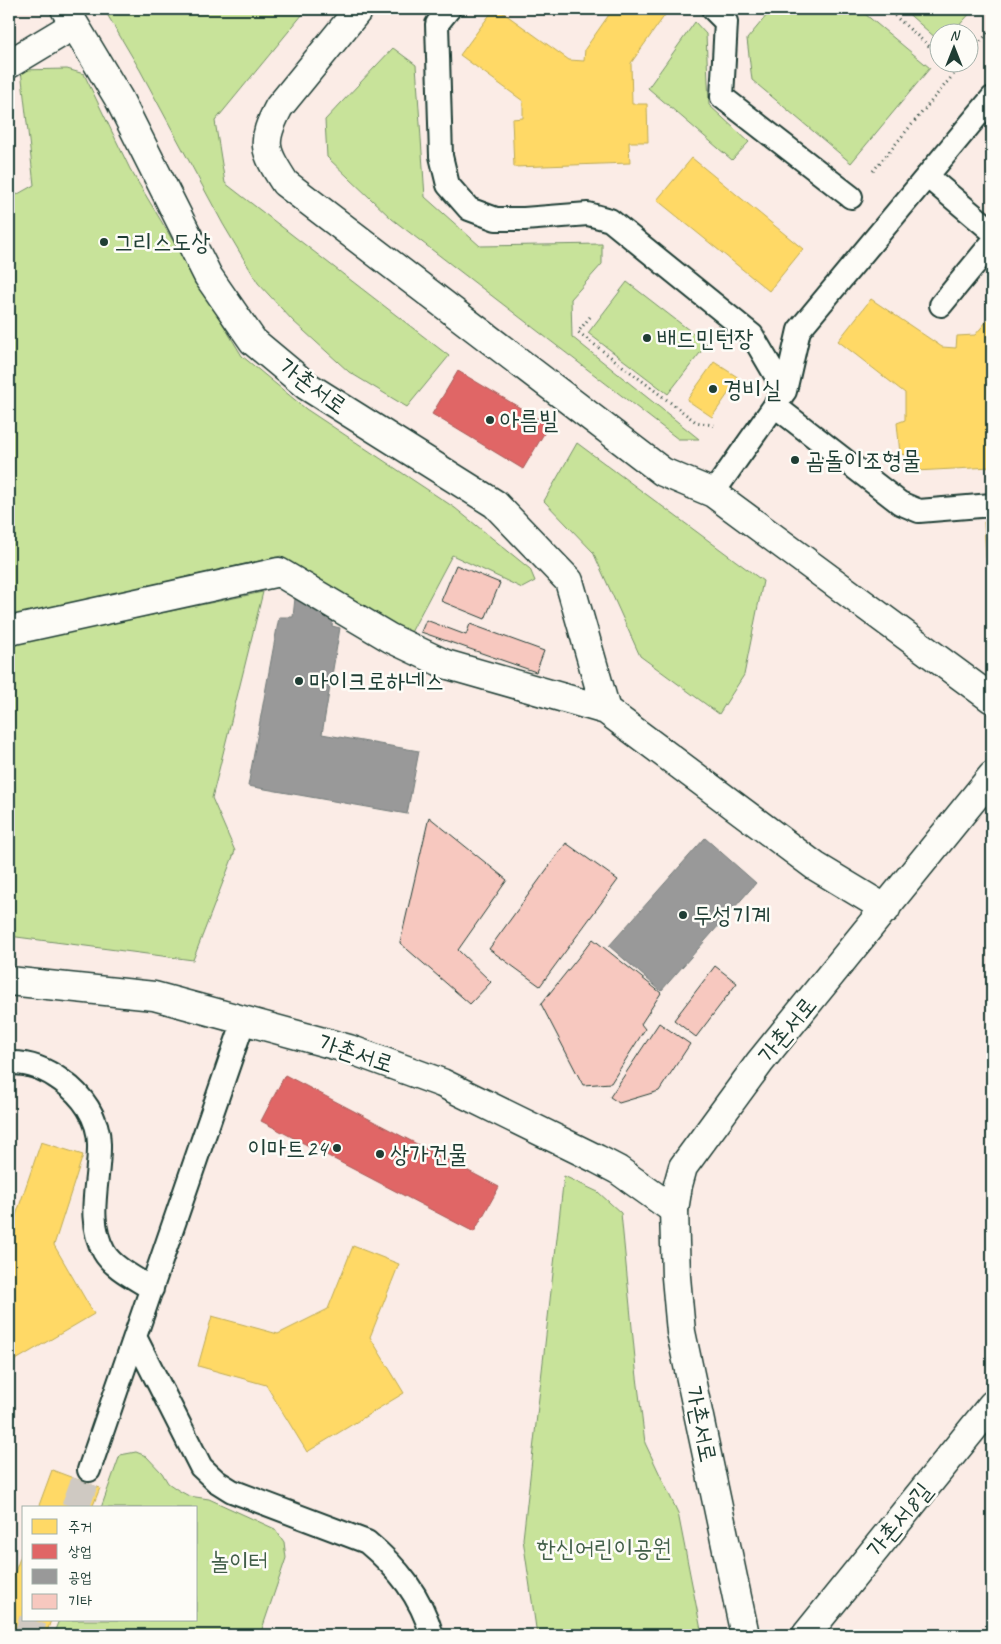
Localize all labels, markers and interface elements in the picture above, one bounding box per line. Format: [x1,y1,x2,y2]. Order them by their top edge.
north arrow [928,22,978,72]
text: N [950,27,961,44]
place label: 그리스도상 [114,227,211,257]
marker: 그리스도상 [98,236,110,248]
place label: 배드민턴장 [657,323,754,353]
marker: 배드민턴장 [641,332,653,344]
street label: 가촌서로 [273,351,353,421]
place label: 경비실 [723,374,781,404]
marker: 경비실 [707,383,719,395]
place label: 아름빌 [500,405,559,435]
marker: 아름빌 [484,414,496,426]
place label: 곰돌이조형물 [805,445,921,475]
marker: 곰돌이조형물 [789,454,801,466]
place label: 마이크로하네스 [309,666,444,696]
marker: 마이크로하네스 [293,675,305,687]
place label: 두성기계 [693,900,770,930]
marker: 두성기계 [677,909,689,921]
street label: 가촌서로 [751,991,823,1069]
street label: 가촌서로 [315,1027,397,1079]
place label: 이마트24 [247,1133,329,1163]
place label: 상가건물 [390,1139,467,1169]
marker: 이마트24 [331,1142,343,1154]
marker: 상가건물 [374,1148,386,1160]
street label: 가촌서로 [678,1383,724,1465]
street label: 가촌서8길 [860,1476,938,1564]
legend [22,1506,198,1622]
text: 주거 [68,1518,92,1537]
park label: 한신어린이공원 [536,1533,672,1563]
text: 상업 [68,1542,92,1561]
park label: 놀이터 [210,1546,268,1576]
text: 공업 [68,1568,92,1587]
text: 기타 [68,1592,92,1611]

